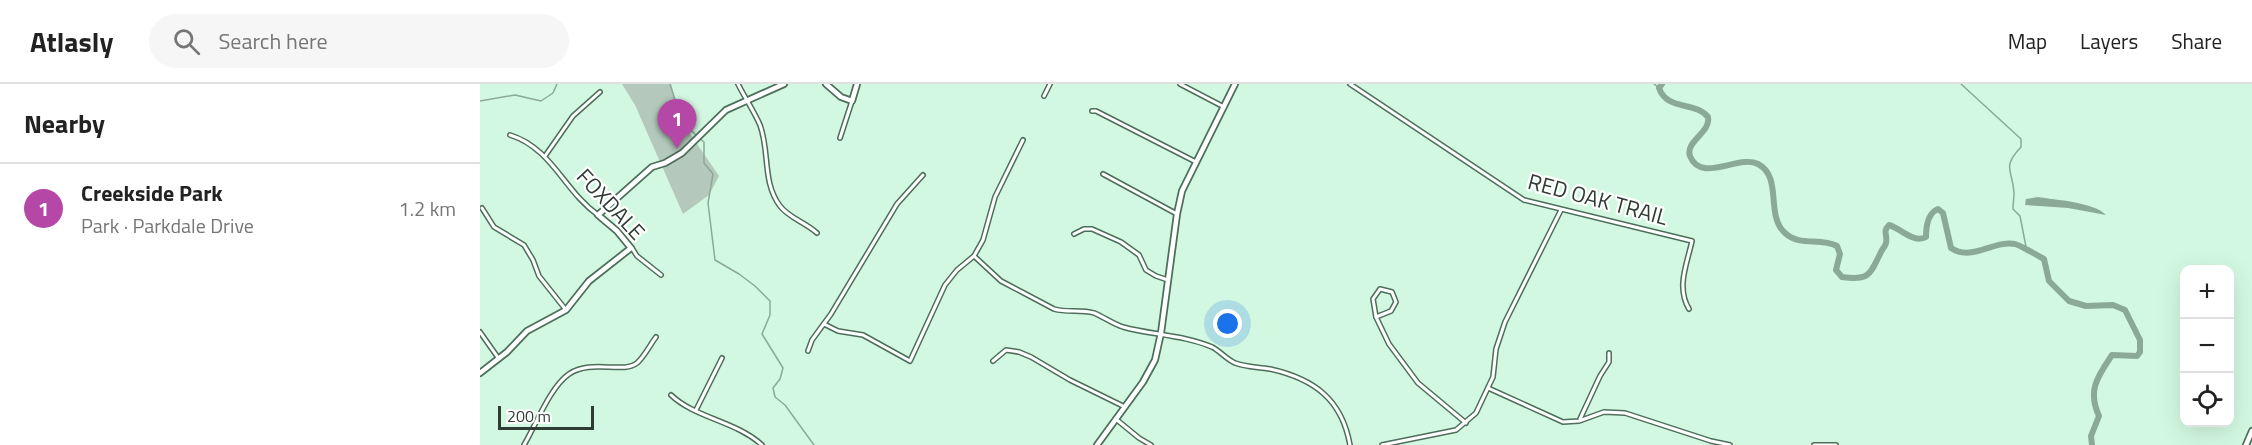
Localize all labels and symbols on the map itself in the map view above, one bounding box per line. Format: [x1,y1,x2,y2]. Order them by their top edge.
pin: 1 [658,100,696,149]
street label: FOXDALE [569,160,653,248]
street label: RED OAK TRAIL [1524,164,1672,234]
your location [1213,309,1242,338]
scale bar [498,403,594,430]

